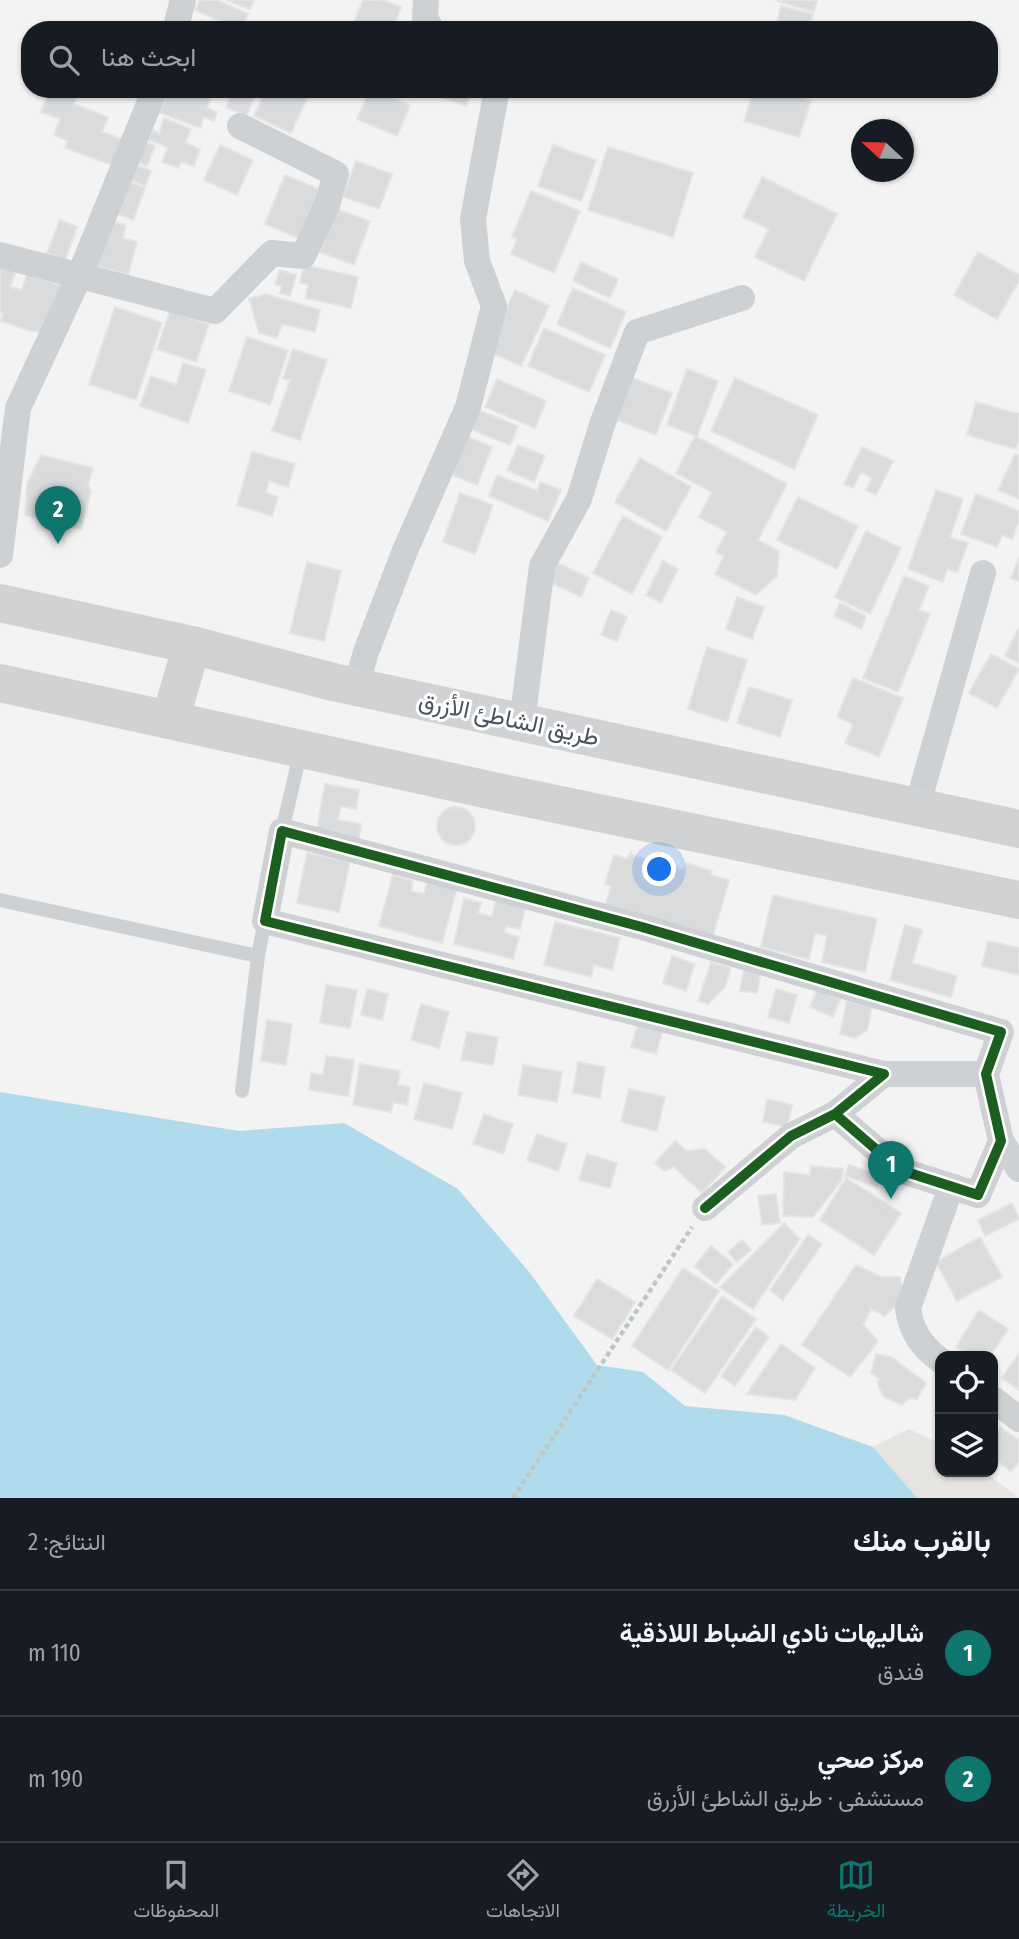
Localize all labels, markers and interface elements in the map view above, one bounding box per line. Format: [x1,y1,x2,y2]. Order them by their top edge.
search box [21,21,998,98]
icon: search [45,41,83,79]
text: ابحث هنا [101,42,196,73]
north arrow [851,119,914,182]
pin: 2 [35,486,81,544]
street label: طريق الشاطئ الأزرق [416,686,602,753]
your location [642,852,676,886]
pin: 1 [868,1141,914,1199]
map controls [935,1351,998,1477]
button: locate [935,1351,998,1414]
button: layers [935,1414,998,1477]
text: بالقرب منك [853,1523,991,1559]
text: النتائج: 2 [28,1528,106,1556]
text: شاليهات نادي الضباط اللاذقية [620,1618,924,1649]
text: 110 m [28,1639,81,1667]
text: 1 [963,1639,973,1667]
text: فندق [878,1658,924,1686]
text: مركز صحي [818,1744,924,1775]
text: 190 m [28,1765,83,1793]
text: 2 [963,1765,973,1793]
text: مستشفى · طريق الشاطئ الأزرق [647,1784,924,1812]
tab: المحفوظات [134,1856,219,1927]
tab: الاتجاهات [486,1856,560,1927]
tab: الخريطة [827,1856,886,1927]

